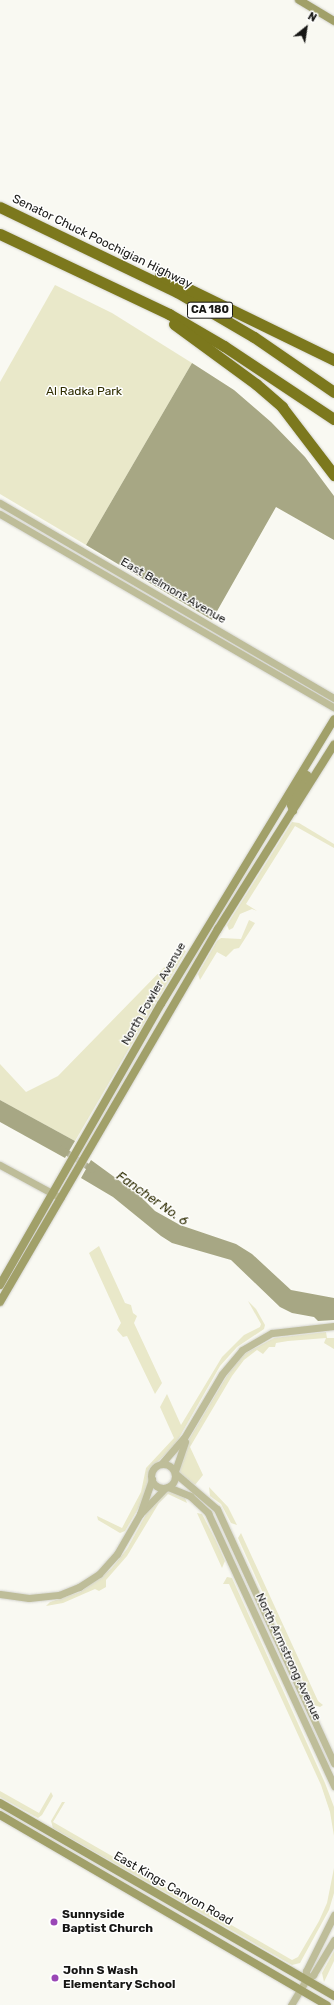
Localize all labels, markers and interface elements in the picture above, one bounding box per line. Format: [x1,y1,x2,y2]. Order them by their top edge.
north arrow [286,8,326,48]
text: N [306,10,319,25]
street label: Senator Chuck Poochigian Highway [9,192,195,292]
road number: CA 180 [186,301,234,319]
park label: Al Radka Park [46,385,122,399]
street label: East Belmont Avenue [118,555,228,627]
street label: North Fowler Avenue [118,940,190,1048]
water label: Fancher No. 6 [113,1168,191,1230]
street label: North Armstrong Avenue [252,1591,324,1723]
street label: East Kings Canyon Road [111,1849,235,1929]
place label: Sunnyside Baptist Church [62,1908,153,1936]
marker: Sunnyside Baptist Church [49,1917,59,1927]
place label: John S Wash Elementary School [63,1964,176,1992]
marker: John S Wash Elementary School [50,1973,60,1983]

